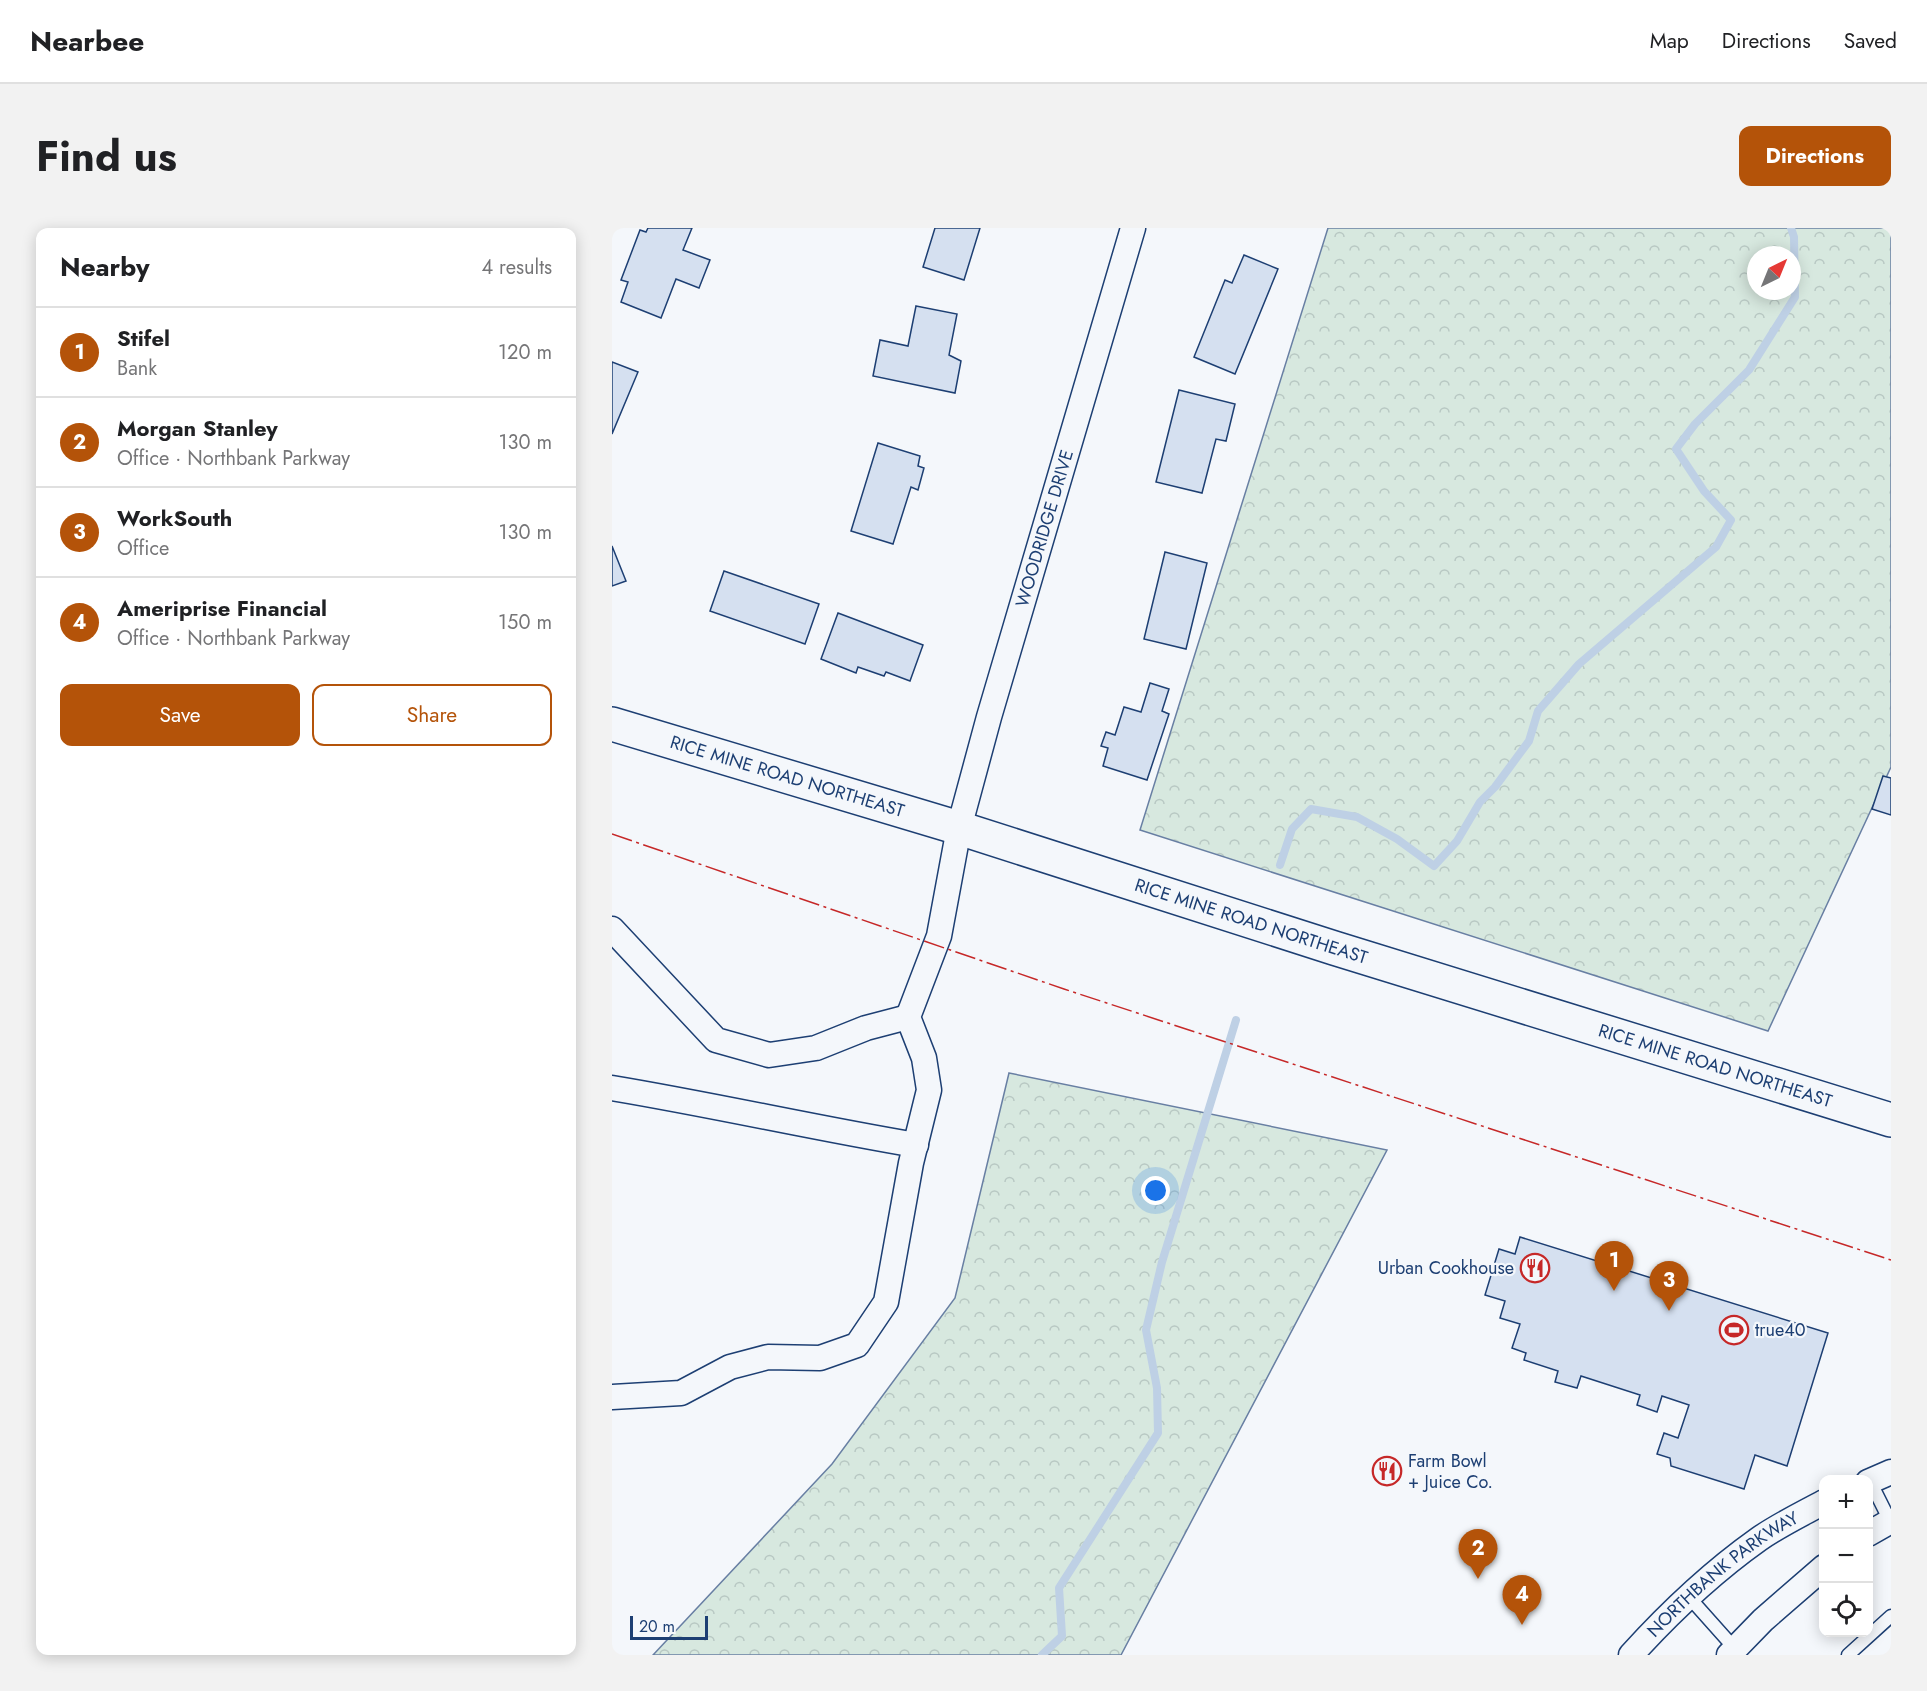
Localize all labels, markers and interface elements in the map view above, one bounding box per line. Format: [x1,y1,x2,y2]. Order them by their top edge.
text: Nearbee [30,21,144,62]
text: Map [1650,26,1689,56]
text: Directions [1722,26,1811,56]
text: Saved [1844,26,1897,56]
text: Find us [36,126,177,187]
button: Directions [1739,126,1891,186]
north arrow [1747,246,1801,300]
text: Nearby [60,248,149,286]
text: 4 results [481,253,552,282]
text: Stifel [117,322,170,354]
text: 1 [74,338,85,367]
text: 120 m [498,338,552,367]
text: Bank [117,354,157,383]
text: Morgan Stanley [117,412,278,444]
text: 2 [73,428,86,457]
text: 130 m [498,428,552,457]
text: Office · Northbank Parkway [117,444,350,473]
street label: WOODRIDGE DRIVE [1009,447,1080,610]
text: WorkSouth [117,502,232,534]
text: 3 [73,518,86,547]
text: 130 m [498,518,552,547]
text: Office [117,534,169,563]
text: Ameriprise Financial [117,592,327,624]
text: 4 [73,608,86,637]
text: 150 m [498,608,552,637]
text: Office · Northbank Parkway [117,624,350,653]
button: Save [60,684,300,746]
button: Share [312,684,552,746]
street label: RICE MINE ROAD NORTHEAST [667,729,908,824]
street label: RICE MINE ROAD NORTHEAST [1131,872,1372,971]
street label: RICE MINE ROAD NORTHEAST [1595,1017,1836,1114]
your location [1141,1176,1170,1205]
pin: 1 [1594,1242,1634,1291]
restaurant icon: Urban Cookhouse [1519,1252,1551,1284]
place label: Urban Cookhouse [1378,1255,1514,1281]
pin: 3 [1650,1262,1688,1311]
sports icon: true40 [1718,1314,1750,1346]
place label: true40 [1755,1317,1806,1343]
place label: Farm Bowl + Juice Co. [1408,1448,1493,1495]
restaurant icon: Farm Bowl + Juice Co. [1371,1455,1403,1487]
map controls [1819,1475,1873,1637]
button: + [1819,1475,1873,1529]
street label: NORTHBANK PARKWAY [1641,1504,1804,1643]
button: − [1819,1529,1873,1583]
pin: 2 [1458,1530,1498,1579]
pin: 4 [1502,1576,1542,1625]
button: locate [1819,1583,1873,1637]
scale bar [630,1613,708,1640]
text: 20 m [639,1615,675,1638]

